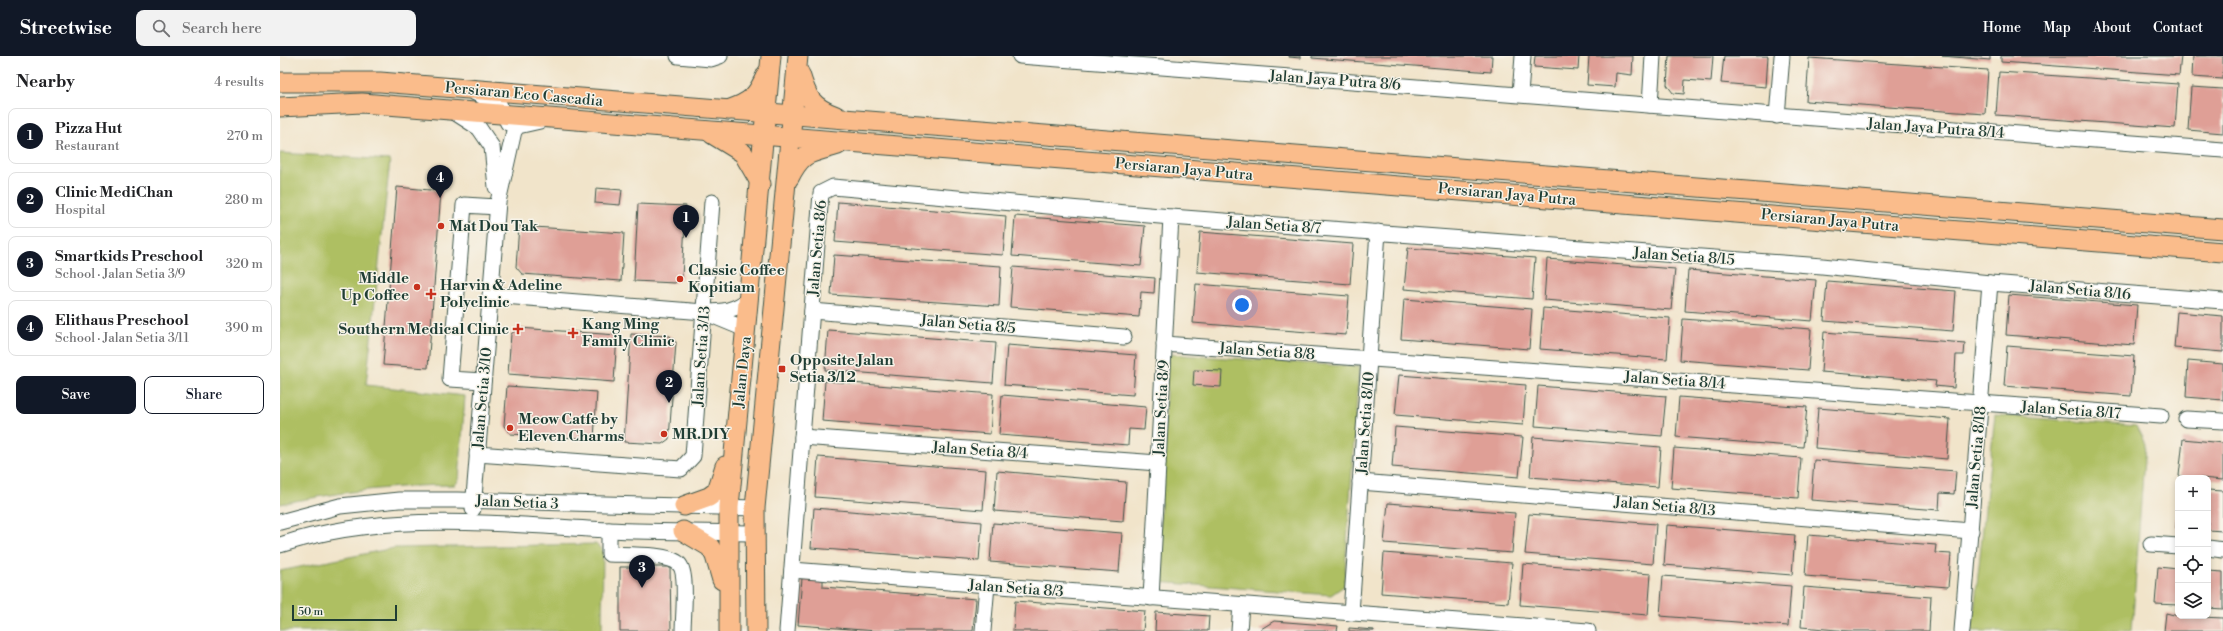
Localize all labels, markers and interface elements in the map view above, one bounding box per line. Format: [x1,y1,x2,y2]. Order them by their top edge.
search box [136,10,416,46]
text: Streetwise [20,16,112,40]
icon: search [150,17,172,39]
text: Search here [182,19,262,38]
text: Home [1983,19,2021,37]
text: Map [2043,19,2071,37]
text: About [2093,19,2131,37]
text: Contact [2153,19,2203,37]
street label: Jalan Jaya Putra 8/6 [1267,66,1402,95]
text: Nearby [16,71,75,93]
text: 4 results [214,74,264,90]
street label: Persiaran Eco Cascadia [444,78,604,111]
street label: Jalan Jaya Putra 8/14 [1866,114,2005,143]
text: Pizza Hut [55,119,122,138]
text: 1 [27,128,33,144]
text: 270 m [227,128,263,144]
text: Restaurant [55,138,120,154]
street label: Persiaran Jaya Putra [1114,154,1254,185]
pin: 4 [427,165,453,198]
street label: Persiaran Jaya Putra [1437,179,1577,210]
text: Clinic MediChan [55,183,173,202]
text: 2 [26,192,34,208]
text: 280 m [225,192,263,208]
street label: Jalan Setia 8/6 [804,199,831,298]
text: Hospital [55,202,105,218]
pin: 1 [673,205,699,238]
street label: Persiaran Jaya Putra [1760,205,1900,236]
street label: Jalan Setia 8/7 [1225,213,1322,238]
place label: Mat Dou Tak [449,217,539,236]
marker: Mat Dou Tak [436,221,446,231]
street label: Jalan Setia 8/15 [1631,243,1735,270]
text: Smartkids Preschool [55,247,203,266]
text: 3 [26,256,34,272]
text: 320 m [226,256,263,272]
place label: Classic Coffee Kopitiam [688,261,785,297]
text: School · Jalan Setia 3/9 [55,266,185,282]
place label: Middle Up Coffee [341,269,409,305]
marker: Classic Coffee Kopitiam [675,274,685,284]
place label: Harvin & Adeline Polyclinic [440,276,562,312]
street label: Jalan Setia 8/16 [2027,276,2132,304]
marker: Middle Up Coffee [412,282,422,292]
marker: Harvin & Adeline Polyclinic [425,288,437,300]
your location [1232,295,1252,315]
street label: Jalan Setia 3/13 [688,305,714,408]
text: Elithaus Preschool [55,311,189,330]
street label: Jalan Setia 8/5 [919,311,1016,338]
place label: Kang Ming Family Clinic [582,315,675,351]
text: 4 [26,320,34,336]
text: 390 m [225,320,263,336]
place label: Southern Medical Clinic [339,320,509,339]
marker: Southern Medical Clinic [512,323,524,335]
marker: Kang Ming Family Clinic [567,327,579,339]
text: School · Jalan Setia 3/11 [55,330,189,346]
street label: Jalan Daya [729,335,756,410]
street label: Jalan Setia 8/8 [1217,339,1316,364]
street label: Jalan Setia 3/10 [468,346,496,451]
place label: Opposite Jalan Setia 3/12 [790,351,894,387]
street label: Jalan Setia 8/9 [1149,359,1174,458]
marker: Opposite Jalan Setia 3/12 [777,364,787,374]
street label: Jalan Setia 8/14 [1622,367,1727,394]
pin: 2 [656,370,682,403]
street label: Jalan Setia 8/10 [1352,371,1379,476]
button: Save [16,376,136,414]
button: Share [144,376,264,414]
street label: Jalan Setia 8/17 [2019,397,2122,424]
street label: Jalan Setia 8/18 [1962,405,1990,510]
place label: Meow Catfe by Eleven Charms [518,410,624,446]
marker: Meow Catfe by Eleven Charms [505,423,515,433]
place label: MR.DIY [672,425,731,444]
marker: MR.DIY [659,429,669,439]
street label: Jalan Setia 8/4 [930,438,1029,463]
map controls [2175,475,2211,619]
button: + [2175,475,2211,511]
street label: Jalan Setia 3 [474,492,559,513]
street label: Jalan Setia 8/13 [1612,493,1717,520]
button: − [2175,511,2211,547]
button: locate [2175,547,2211,583]
pin: 3 [629,555,655,588]
street label: Jalan Setia 8/3 [967,576,1064,601]
button: layers [2175,583,2211,619]
scale bar [292,603,397,622]
text: 50 m [298,605,323,619]

